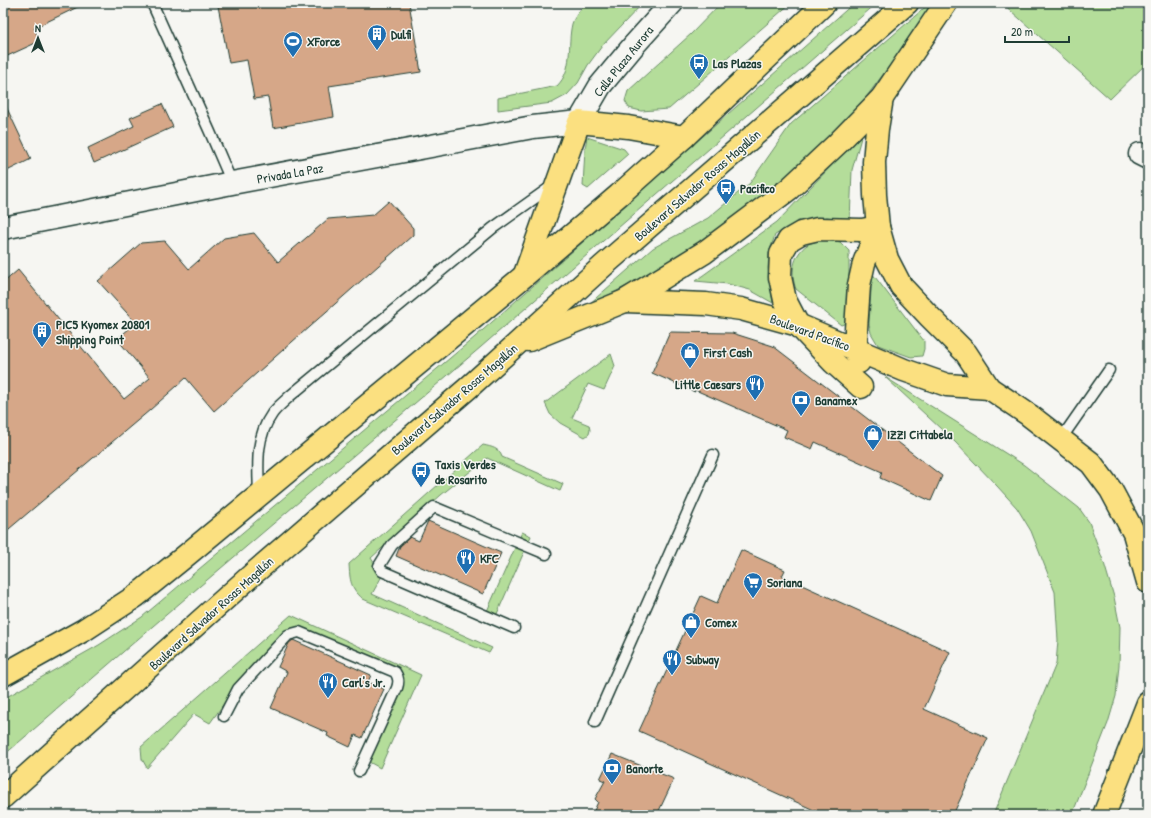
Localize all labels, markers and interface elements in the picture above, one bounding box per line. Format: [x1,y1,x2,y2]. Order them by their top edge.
north arrow [18,18,58,58]
scale bar [1005,18,1069,44]
text: N [35,21,41,35]
street label: Calle Plaza Aurora [589,22,657,100]
building icon: Dulfi [366,23,388,51]
text: 20 m [1011,23,1033,40]
place label: Dulfi [391,25,412,43]
sports icon: XForce [282,30,304,58]
place label: XForce [307,32,341,50]
bus stop icon: Las Plazas [688,52,710,80]
place label: Las Plazas [713,54,761,72]
street label: Boulevard Salvador Rosas Magallón [630,125,764,245]
street label: Privada La Paz [255,158,325,188]
bus stop icon: Pacifico [715,177,737,205]
place label: Pacifico [740,179,776,197]
street label: Boulevard Pacífico [768,309,852,355]
place label: PIC5 Kyomex 20801 Shipping Point [56,315,150,349]
building icon: PIC5 Kyomex 20801 Shipping Point [31,320,53,348]
street label: Boulevard Salvador Rosas Magallón [387,339,521,459]
shop icon: First Cash [679,341,701,369]
place label: First Cash [703,343,752,361]
restaurant icon: Little Caesars [744,373,766,401]
place label: Little Caesars [675,375,741,393]
bank icon: Banamex [790,389,812,417]
place label: Banamex [815,391,858,409]
shop icon: IZZI Cittabela [862,423,884,451]
place label: IZZI Cittabela [887,425,953,443]
place label: Taxis Verdes de Rosarito [434,455,496,488]
bus stop icon: Taxis Verdes de Rosarito [410,460,432,488]
restaurant icon: KFC [455,547,477,575]
place label: KFC [480,549,499,567]
street label: Boulevard Salvador Rosas Magallón [145,552,277,674]
supermarket icon: Soriana [742,571,764,599]
place label: Soriana [767,573,803,591]
shop icon: Comex [680,611,702,639]
place label: Comex [705,613,737,631]
restaurant icon: Subway [661,648,683,676]
place label: Subway [686,650,720,669]
restaurant icon: Carl's Jr. [317,671,339,699]
place label: Carl's Jr. [342,673,386,691]
bank icon: Banorte [601,757,623,785]
place label: Banorte [626,759,664,777]

